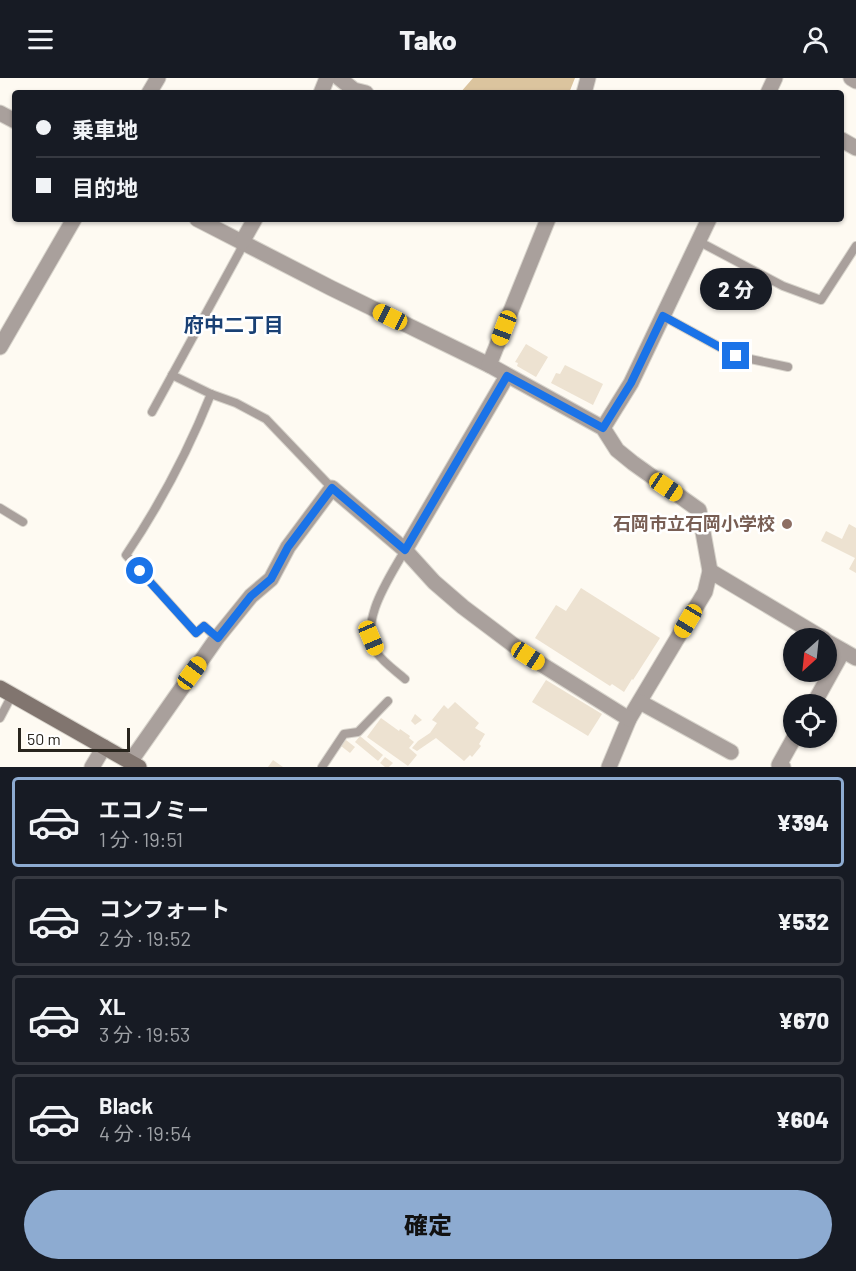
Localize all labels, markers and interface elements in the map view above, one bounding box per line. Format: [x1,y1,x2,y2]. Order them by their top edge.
icon: menu [24,23,57,56]
text: Tako [399,23,457,55]
icon: person [799,23,832,56]
text: 乗車地 [72,116,138,142]
text: 目的地 [72,174,138,200]
callout: 2 分 [700,269,772,311]
text: 2 分 [718,277,754,301]
car [370,301,410,333]
car [489,308,519,348]
district label: 府中二丁目 [184,312,284,336]
route end [722,342,749,369]
car [646,469,686,505]
place label: 石岡市立石岡小学校 [613,512,775,534]
marker: 石岡市立石岡小学校 [780,517,794,531]
route start [126,557,153,584]
car [671,601,705,641]
car [356,618,386,658]
north arrow [783,628,837,682]
map controls [783,628,837,748]
car [508,639,548,673]
car [174,653,210,693]
button: locate [783,694,837,748]
scale bar [18,725,130,752]
text: 50 m [27,729,61,748]
icon: car [27,795,81,849]
text: エコノミー [99,796,209,822]
text: ¥394 [776,809,829,835]
text: 1 分 · 19:51 [99,827,183,851]
icon: car [27,894,81,948]
text: コンフォート [99,895,230,921]
text: ¥532 [777,908,829,934]
text: 2 分 · 19:52 [99,926,191,950]
icon: car [27,993,81,1047]
text: XL [99,993,125,1019]
text: ¥670 [778,1007,829,1033]
text: 3 分 · 19:53 [99,1022,190,1046]
icon: car [27,1092,81,1146]
text: Black [99,1092,153,1118]
text: ¥604 [776,1106,829,1132]
text: 4 分 · 19:54 [99,1121,192,1145]
button: 確定 [24,1190,832,1259]

